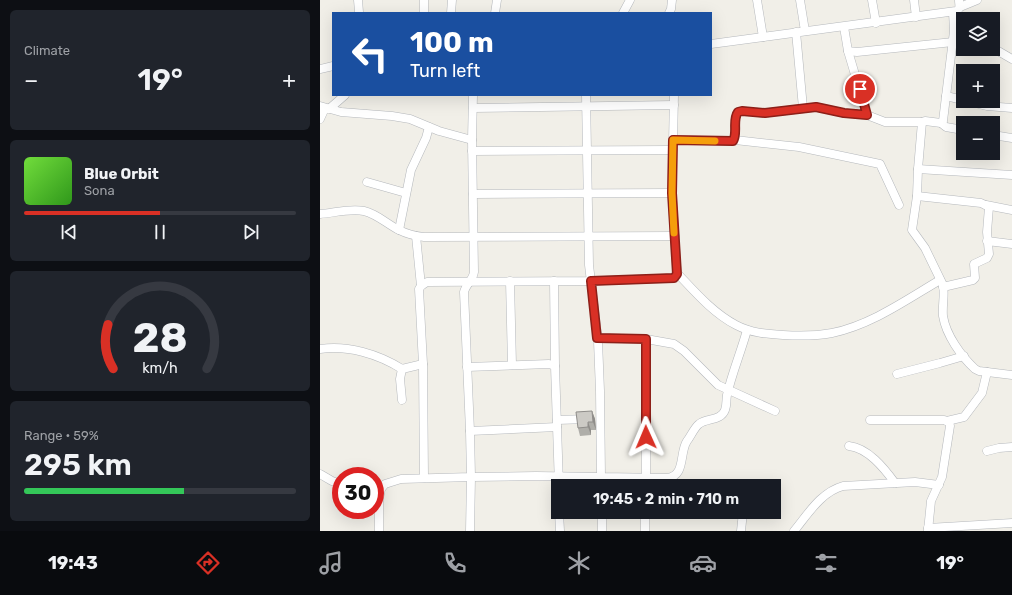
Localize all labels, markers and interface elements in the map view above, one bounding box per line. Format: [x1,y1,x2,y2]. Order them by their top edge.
map controls [956,12,1000,160]
button: layers [956,12,1000,56]
text: 100 m [410,26,494,59]
icon: left [344,28,396,80]
text: Climate [24,43,70,58]
text: Turn left [410,60,480,82]
text: 19° [138,62,183,98]
button: + [956,64,1000,108]
text: − [24,67,38,94]
text: + [282,67,296,94]
pin [843,72,877,106]
icon: arrive [849,78,871,100]
button: − [956,116,1000,160]
text: Blue Orbit [84,165,159,183]
text: Sona [84,183,115,198]
icon: previous [58,221,80,243]
icon: pause [149,221,171,243]
icon: next [240,221,262,243]
text: 28 [132,312,188,361]
text: km/h [142,359,178,376]
position arrow [625,416,667,458]
text: Range · 59% [24,428,99,443]
text: 295 km [24,447,132,483]
speed limit sign: 30 [332,467,384,519]
text: 19:45 · 2 min · 710 m [593,490,739,508]
icon: directions [194,549,222,577]
icon: music [317,549,345,577]
icon: phone [441,549,469,577]
icon: climate [565,549,593,577]
icon: car [689,549,717,577]
icon: filters [812,549,840,577]
text: 19:43 [48,552,98,574]
text: 19° [936,552,964,574]

